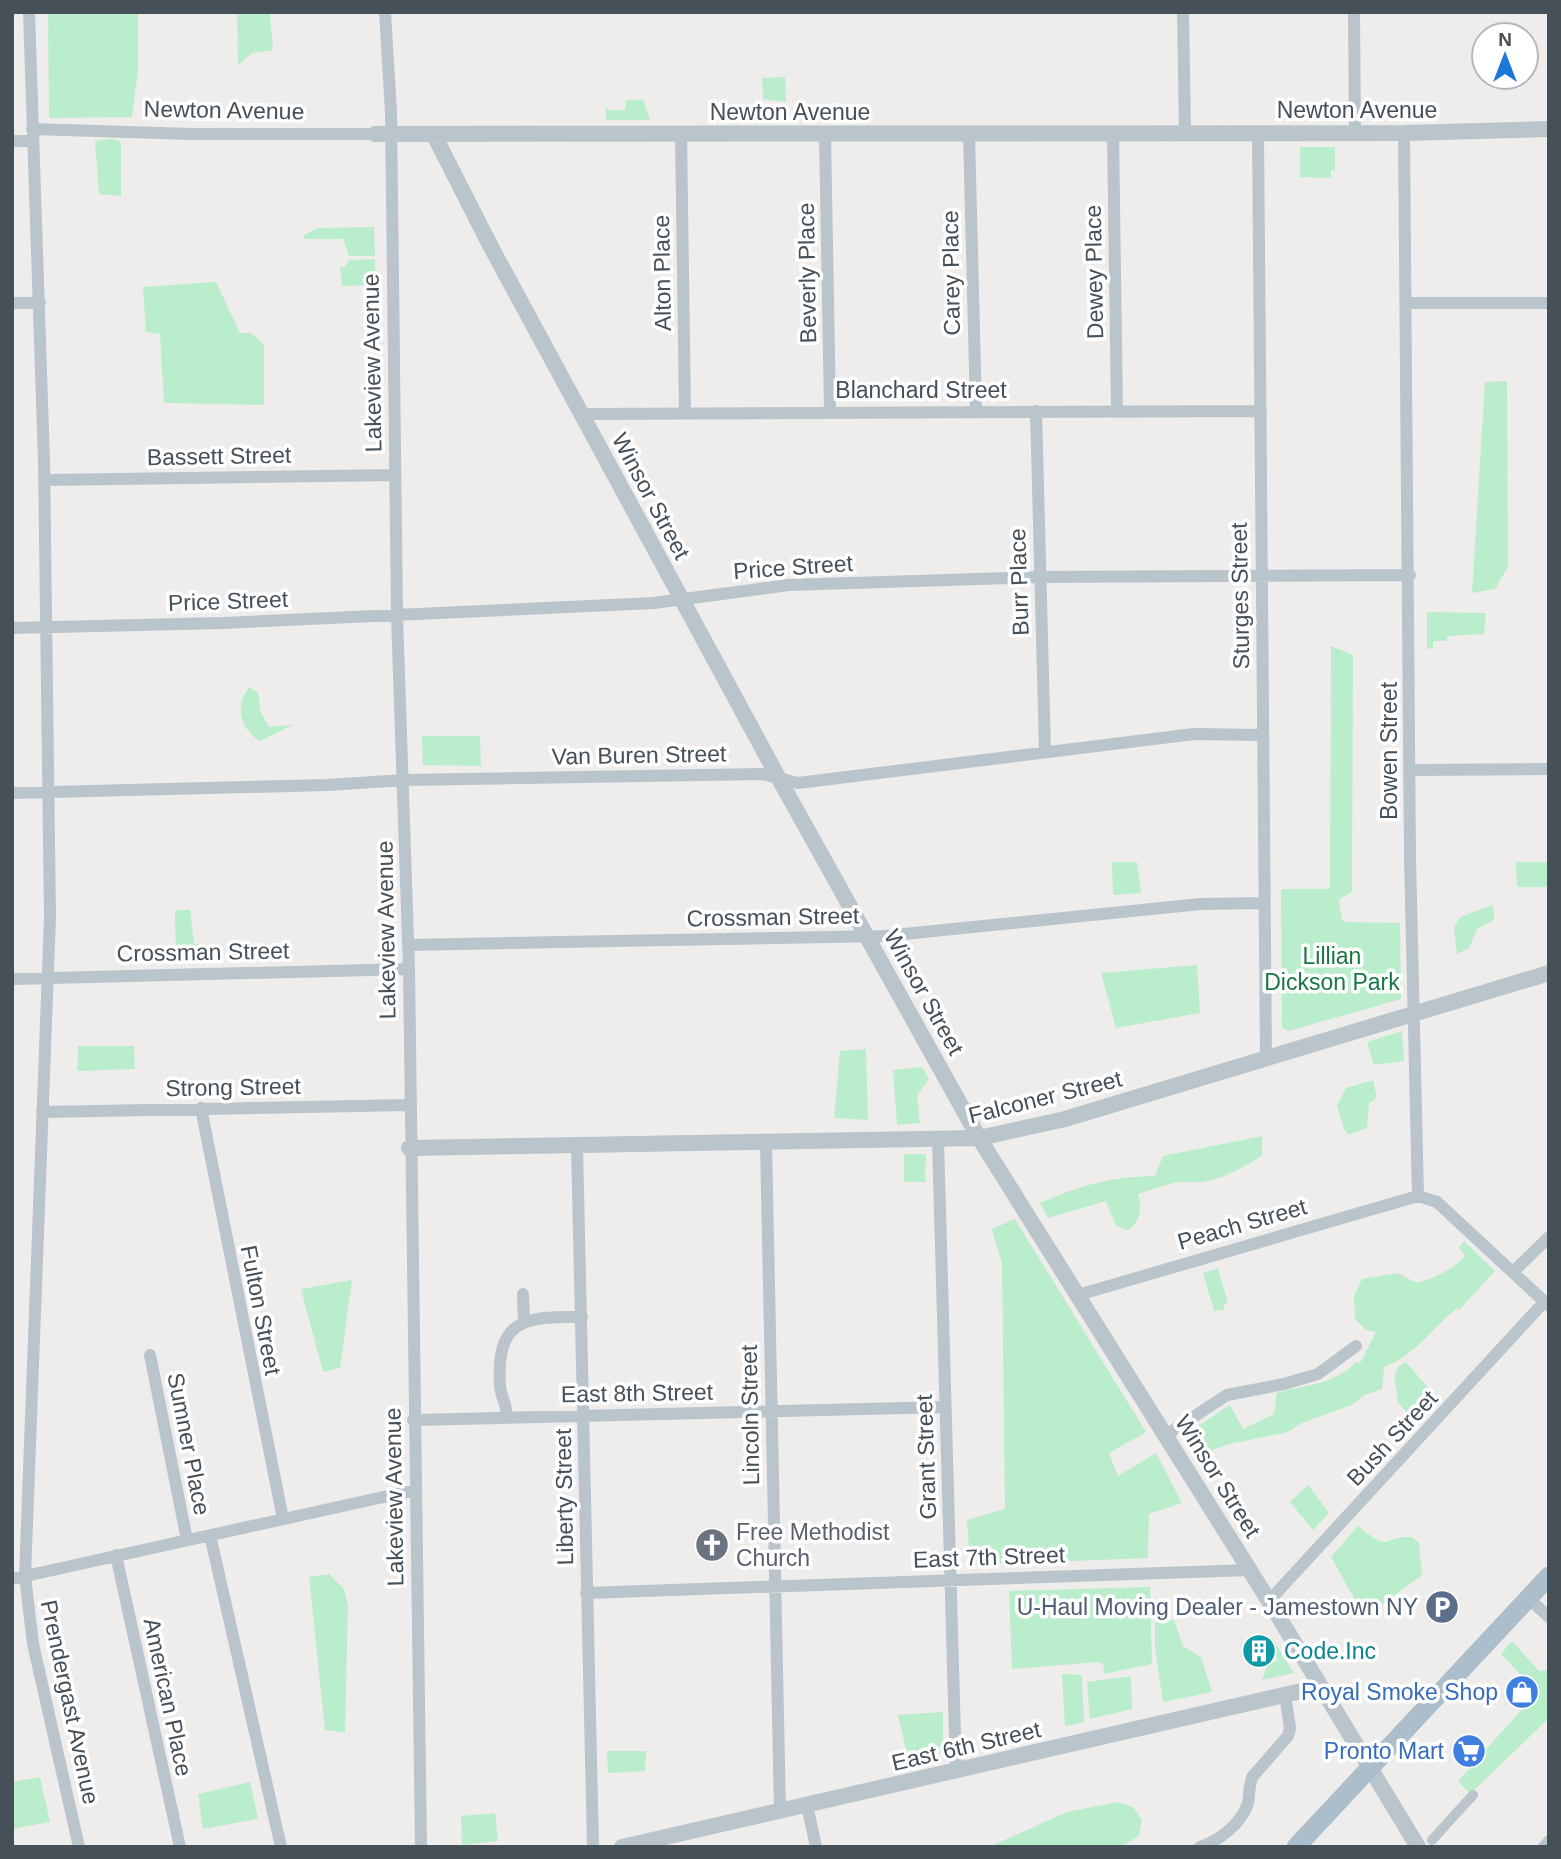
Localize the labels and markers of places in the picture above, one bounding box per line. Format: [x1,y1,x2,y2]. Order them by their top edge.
place label: Free Methodist Church [736,1519,890,1571]
church icon: Free Methodist Church [693,1526,731,1564]
parking icon: U-Haul Moving Dealer - Jamestown NY [1423,1588,1461,1626]
place label: U-Haul Moving Dealer - Jamestown NY [1017,1594,1418,1620]
building icon: Code.Inc [1240,1632,1278,1670]
place label: Code.Inc [1284,1638,1376,1664]
shop icon: Royal Smoke Shop [1503,1673,1541,1711]
place label: Royal Smoke Shop [1301,1679,1498,1705]
supermarket icon: Pronto Mart [1450,1732,1488,1770]
place label: Pronto Mart [1324,1738,1445,1764]

